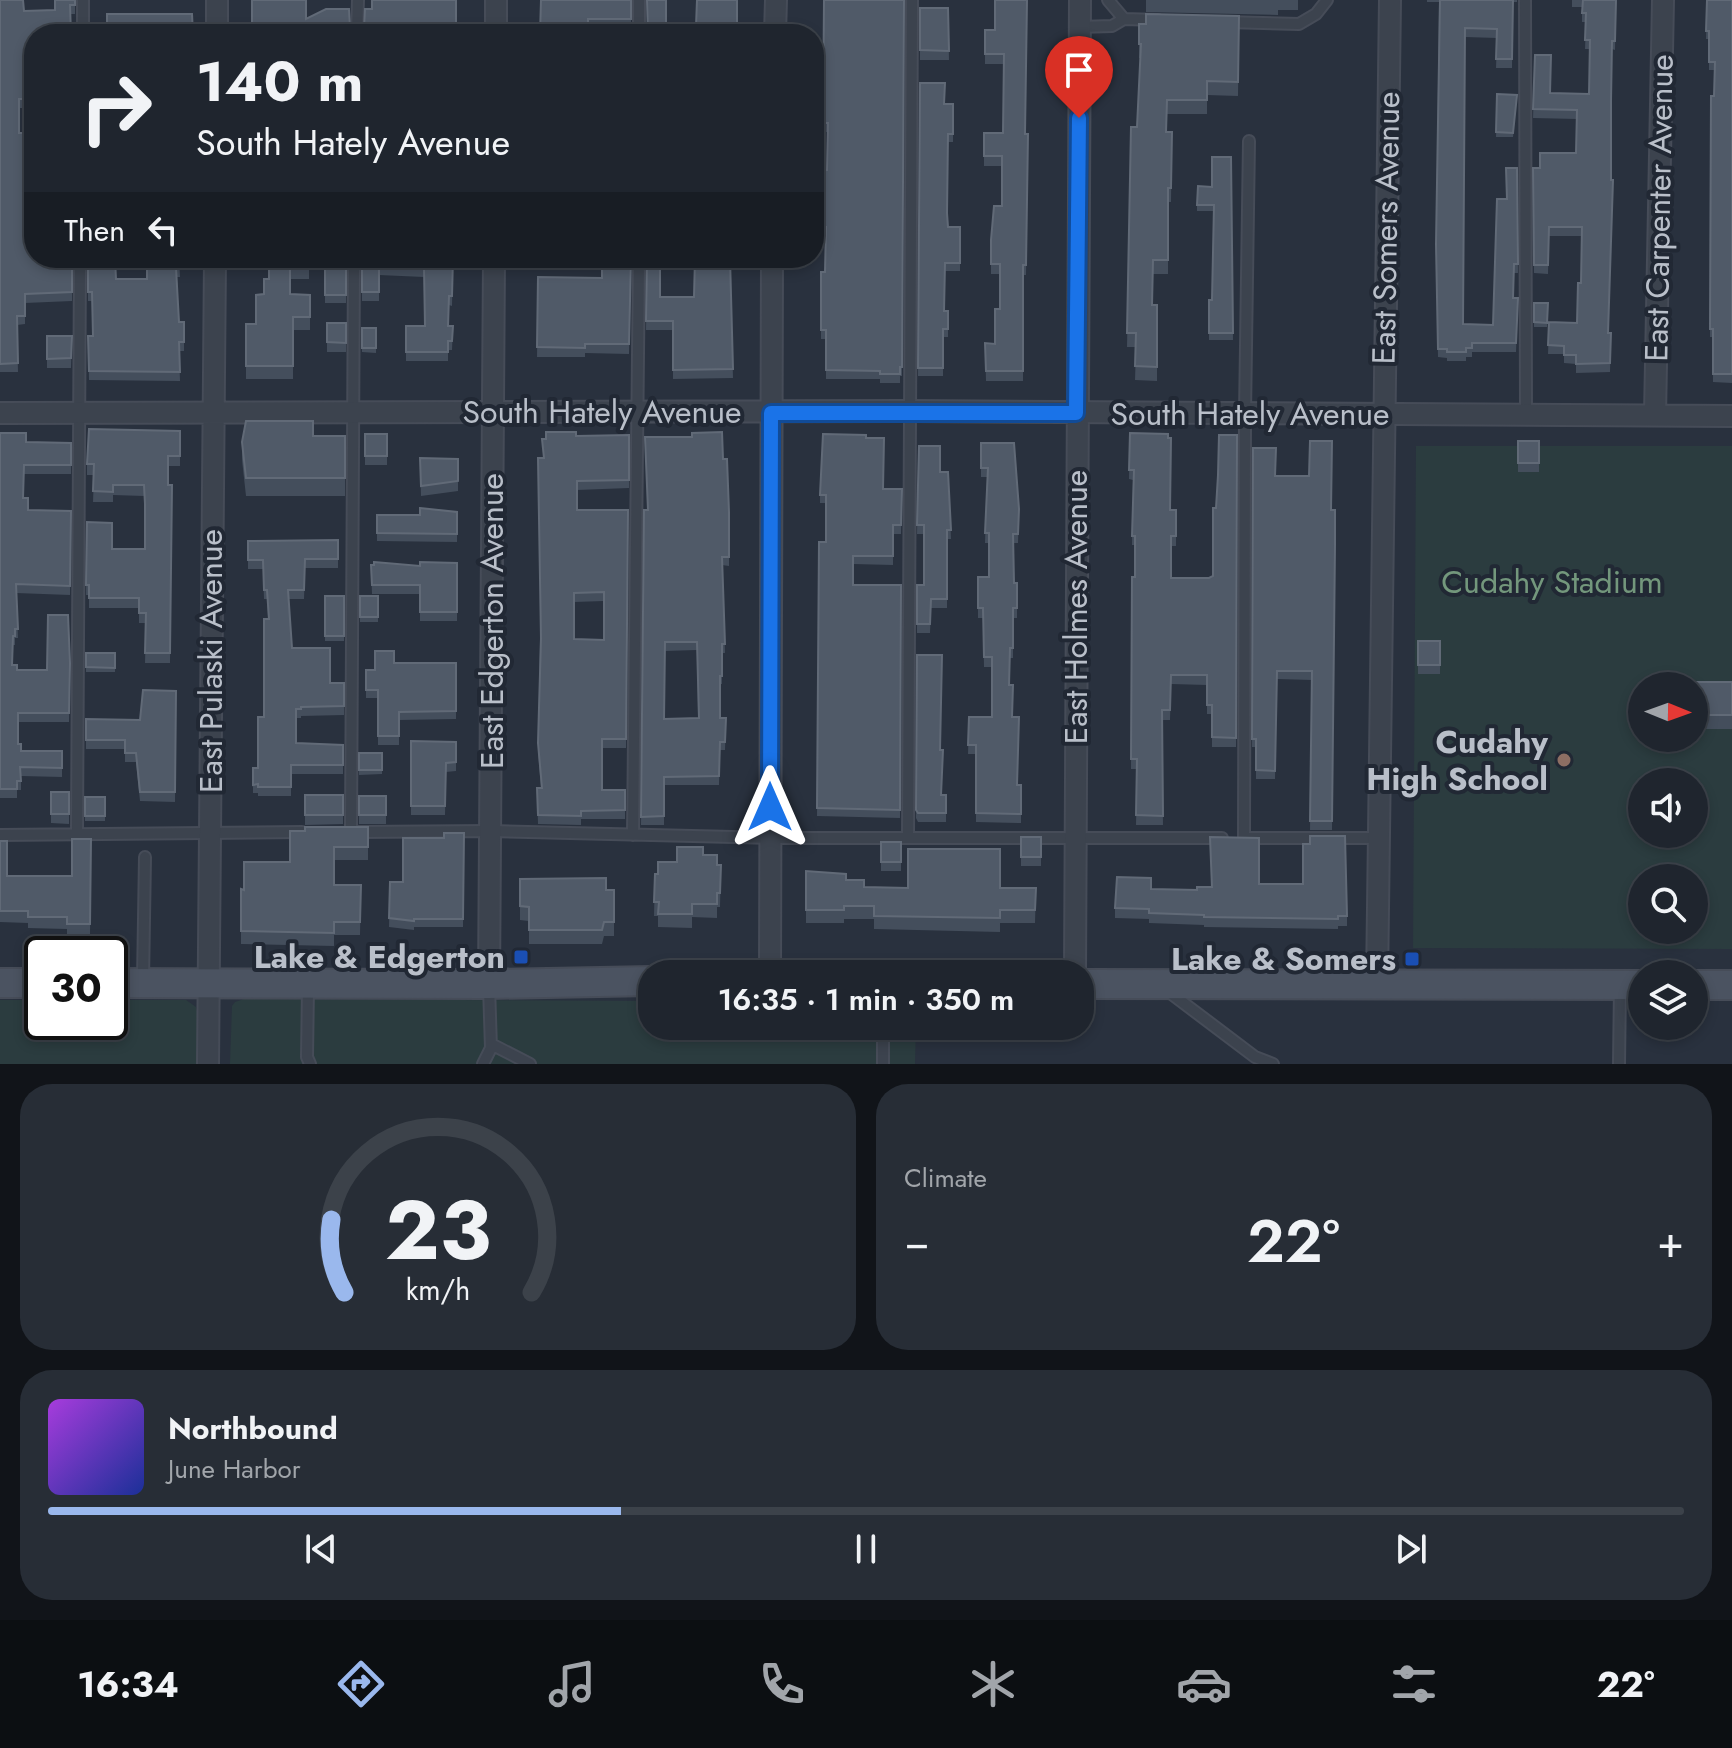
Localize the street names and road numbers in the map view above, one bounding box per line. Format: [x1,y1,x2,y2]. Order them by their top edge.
street label: East Carpenter Avenue [1633,54,1685,362]
street label: East Somers Avenue [1361,91,1411,365]
street label: South Hately Avenue [462,389,742,435]
street label: South Hately Avenue [1110,391,1390,437]
street label: East Holmes Avenue [1053,470,1099,744]
street label: East Edgerton Avenue [469,473,515,769]
street label: East Pulaski Avenue [188,529,234,793]

